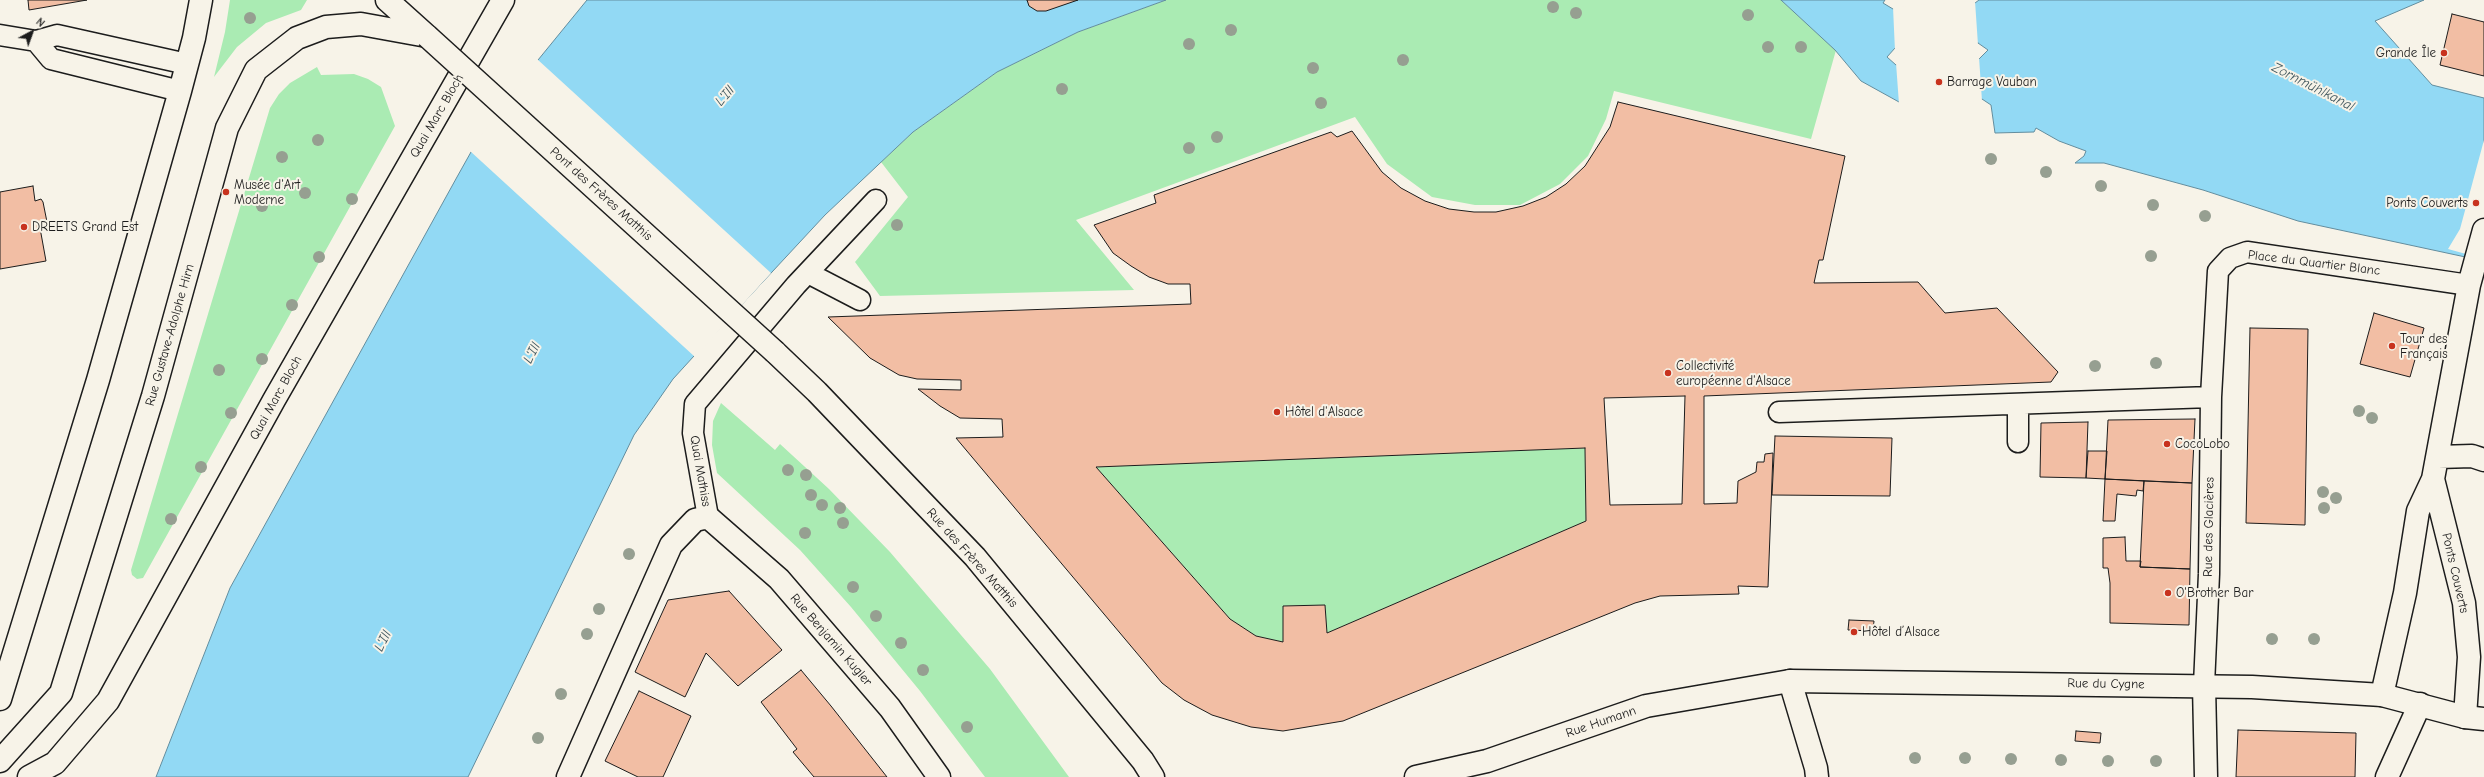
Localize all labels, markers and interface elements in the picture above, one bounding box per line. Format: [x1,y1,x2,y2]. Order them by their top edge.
north arrow [12,12,52,52]
text: N [33,15,47,30]
place label: Grande Île [2376,45,2436,61]
marker: Grande Île [2439,48,2449,58]
water label: Zornmühlkanal [2269,59,2357,115]
street label: Quai Marc Bloch [407,71,467,161]
place label: Barrage Vauban [1947,74,2037,90]
marker: Barrage Vauban [1934,77,1944,87]
water label: L'Ill [712,83,738,109]
street label: Pont des Frères Matthis [547,144,655,244]
place label: Musée d'Art Moderne [234,177,300,208]
marker: Musée d'Art Moderne [221,187,231,197]
place label: Ponts Couverts [2386,195,2468,211]
marker: Ponts Couverts [2471,198,2481,208]
place label: DREETS Grand Est [32,219,138,235]
marker: DREETS Grand Est [19,222,29,232]
street label: Place du Quartier Blanc [2247,247,2381,279]
street label: Rue Gustave-Adolphe Hirn [142,262,198,408]
place label: Tour des Français [2400,331,2448,362]
water label: L'Ill [520,340,544,366]
marker: Tour des Français [2387,341,2397,351]
street label: Quai Marc Bloch [246,353,306,443]
place label: Collectivité européenne d'Alsace [1676,358,1791,389]
marker: Collectivité européenne d'Alsace [1663,368,1673,378]
place label: Hôtel d'Alsace [1285,404,1363,420]
marker: Hôtel d'Alsace [1272,407,1282,417]
street label: Quai Mathiss [686,434,714,508]
place label: CocoLobo [2175,436,2230,452]
marker: CocoLobo [2162,439,2172,449]
street label: Rue des Glacières [2200,477,2218,577]
street label: Rue des Frères Matthis [923,505,1021,611]
street label: Ponts Couverts [2438,531,2472,615]
place label: O'Brother Bar [2176,585,2253,601]
marker: O'Brother Bar [2163,588,2173,598]
street label: Rue Benjamin Kugler [787,591,875,689]
place label: Hôtel d’Alsace [1862,624,1940,640]
marker: Hôtel d’Alsace [1849,627,1859,637]
water label: L'Ill [371,628,395,654]
street label: Rue du Cygne [2067,676,2145,692]
street label: Rue Humann [1564,703,1638,741]

